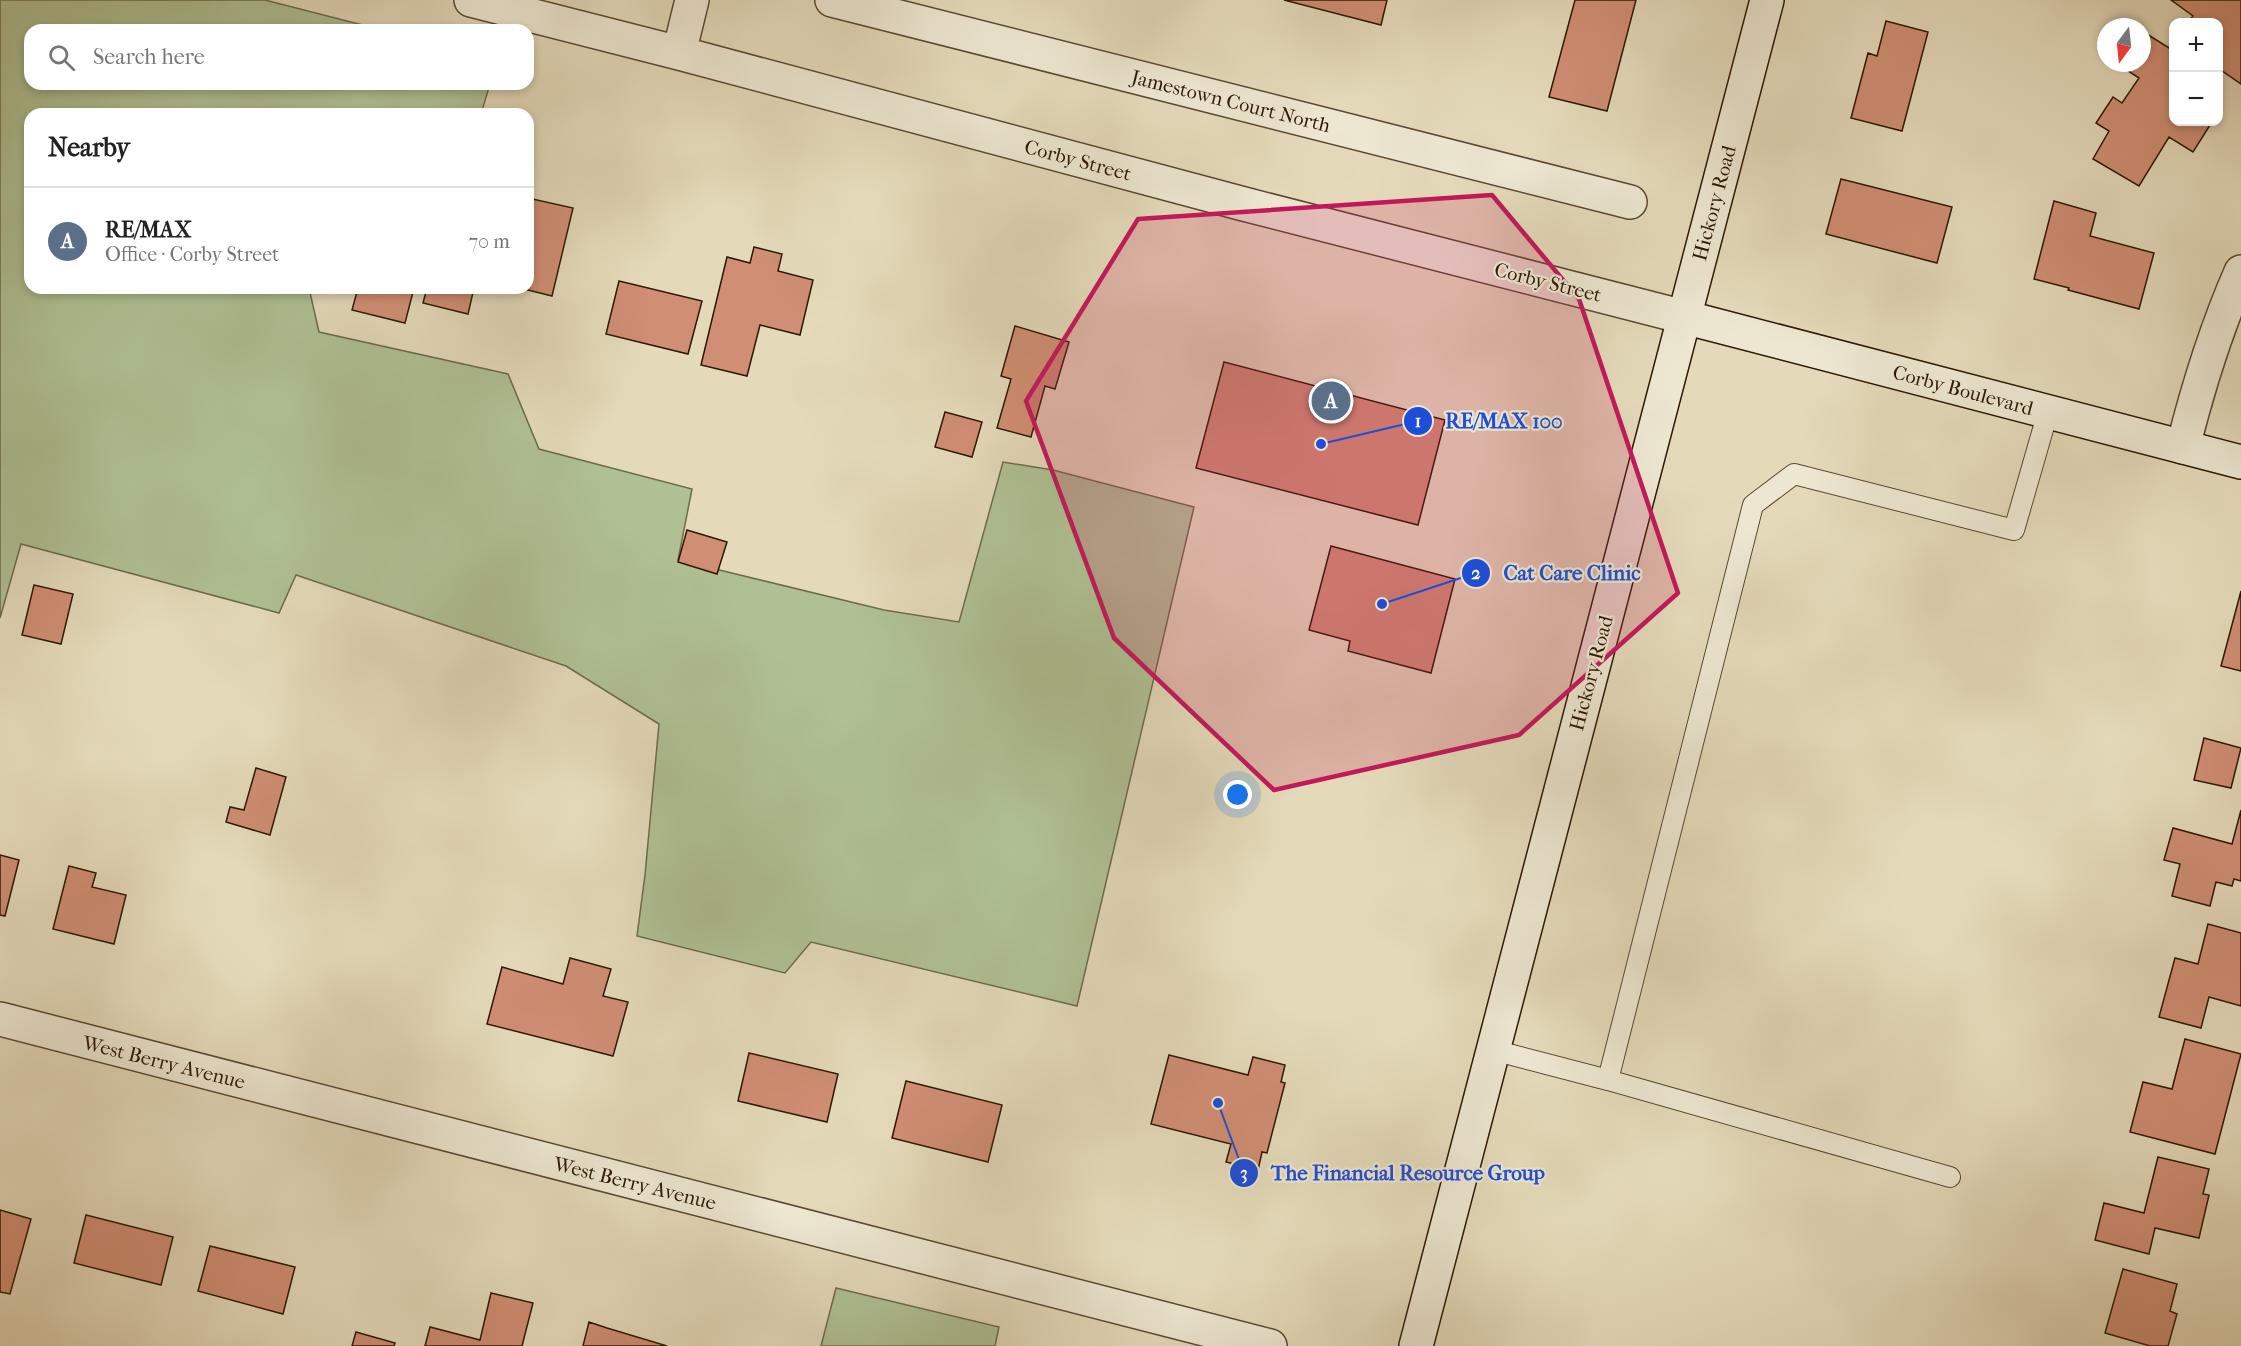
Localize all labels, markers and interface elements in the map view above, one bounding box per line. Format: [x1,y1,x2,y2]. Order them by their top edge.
north arrow [2097,18,2151,72]
map controls [2169,18,2223,126]
button: + [2169,18,2223,72]
search box [24,24,534,90]
icon: search [45,41,78,74]
text: Search here [93,44,205,70]
street label: Jamestown Court North [1127,65,1334,138]
button: − [2169,72,2223,126]
text: Nearby [48,132,130,163]
street label: Corby Street [1022,135,1134,186]
street label: Hickory Road [1688,142,1741,263]
text: RE/MAX [105,217,191,243]
text: A [61,230,74,253]
text: 70 m [468,230,510,253]
text: Office · Corby Street [105,243,279,266]
street label: Corby Street [1492,258,1604,307]
street label: Corby Boulevard [1890,361,2037,421]
pin: A [1312,378,1350,424]
callout: RE/MAX 100 [1403,401,1575,440]
text: RE/MAX 100 [1445,409,1563,433]
text: 1 [1415,411,1421,432]
callout: Cat Care Clinic [1461,553,1653,592]
text: Cat Care Clinic [1503,561,1641,585]
text: 2 [1471,563,1481,584]
street label: Hickory Road [1565,612,1618,733]
your location [1223,780,1252,809]
street label: West Berry Avenue [79,1031,247,1094]
street label: West Berry Avenue [550,1152,718,1215]
callout: The Financial Resource Group [1229,1153,1557,1192]
text: The Financial Resource Group [1270,1161,1546,1185]
text: 3 [1240,1163,1248,1184]

